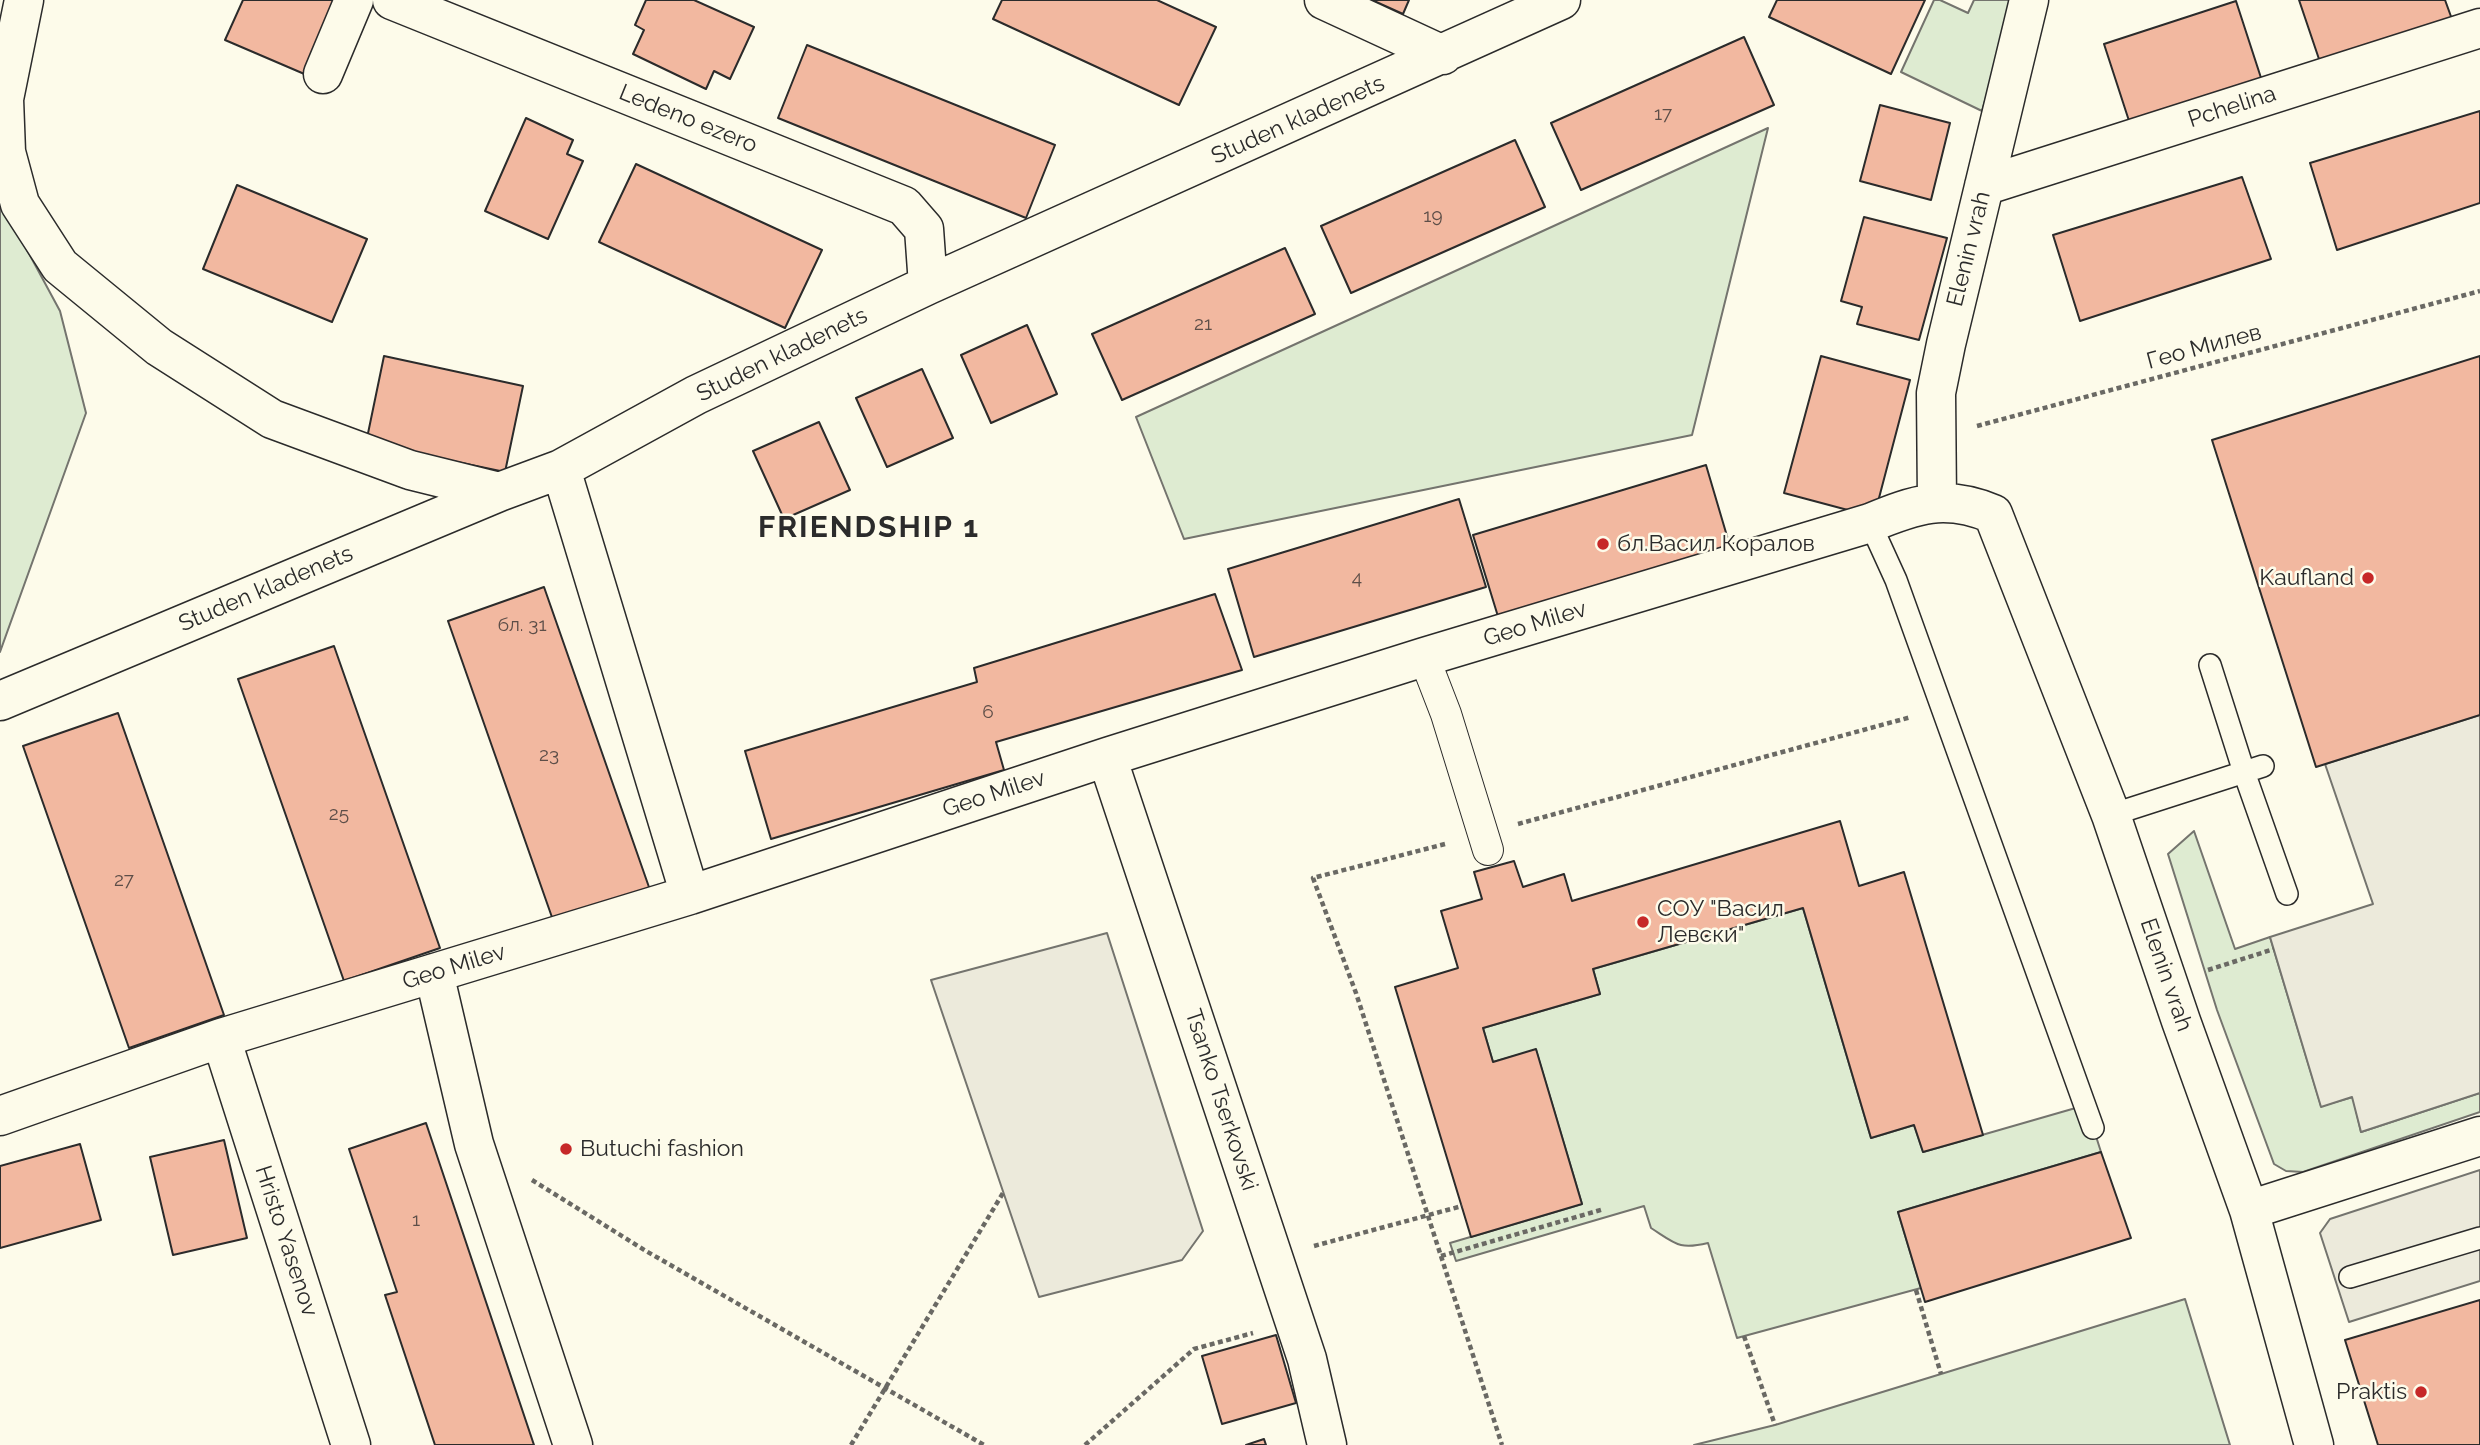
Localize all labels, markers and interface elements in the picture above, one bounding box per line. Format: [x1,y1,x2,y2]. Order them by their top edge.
street label: Studen kladenets [1207,69,1389,171]
street label: Ledeno ezero [615,79,761,159]
street label: Pchelina [2185,80,2279,134]
house number: 17 [1654,103,1672,125]
street label: Elenin vrah [1941,189,1997,309]
house number: 19 [1423,205,1443,227]
street label: Studen kladenets [692,302,872,408]
house number: 21 [1194,313,1212,335]
street label: Гео Милев [2144,318,2264,376]
district label: FRIENDSHIP 1 [759,510,979,546]
place label: бл.Васил Коралов [1617,530,1815,558]
marker: бл.Васил Коралов [1595,536,1611,552]
street label: Studen kladenets [175,540,357,638]
place label: Kaufland [2259,564,2354,592]
house number: 4 [1352,567,1362,589]
marker: Kaufland [2360,570,2376,586]
street label: Geo Milev [1480,595,1590,653]
house number: бл. 31 [497,614,547,636]
house number: 6 [982,701,994,723]
house number: 23 [539,744,559,766]
street label: Geo Milev [939,764,1049,824]
house number: 25 [329,803,349,825]
house number: 27 [114,869,134,891]
place label: СОУ "Васил Левски" [1657,895,1784,949]
marker: СОУ "Васил Левски" [1635,914,1651,930]
street label: Elenin vrah [2134,915,2198,1035]
street label: Geo Milev [399,938,509,996]
street label: Tsanko Tserkovski [1179,1006,1263,1194]
place label: Butuchi fashion [580,1135,744,1163]
marker: Butuchi fashion [558,1141,574,1157]
street label: Hristo Yasenov [249,1162,323,1320]
house number: 1 [412,1209,420,1231]
place label: Praktis [2336,1378,2407,1406]
marker: Praktis [2413,1384,2429,1400]

